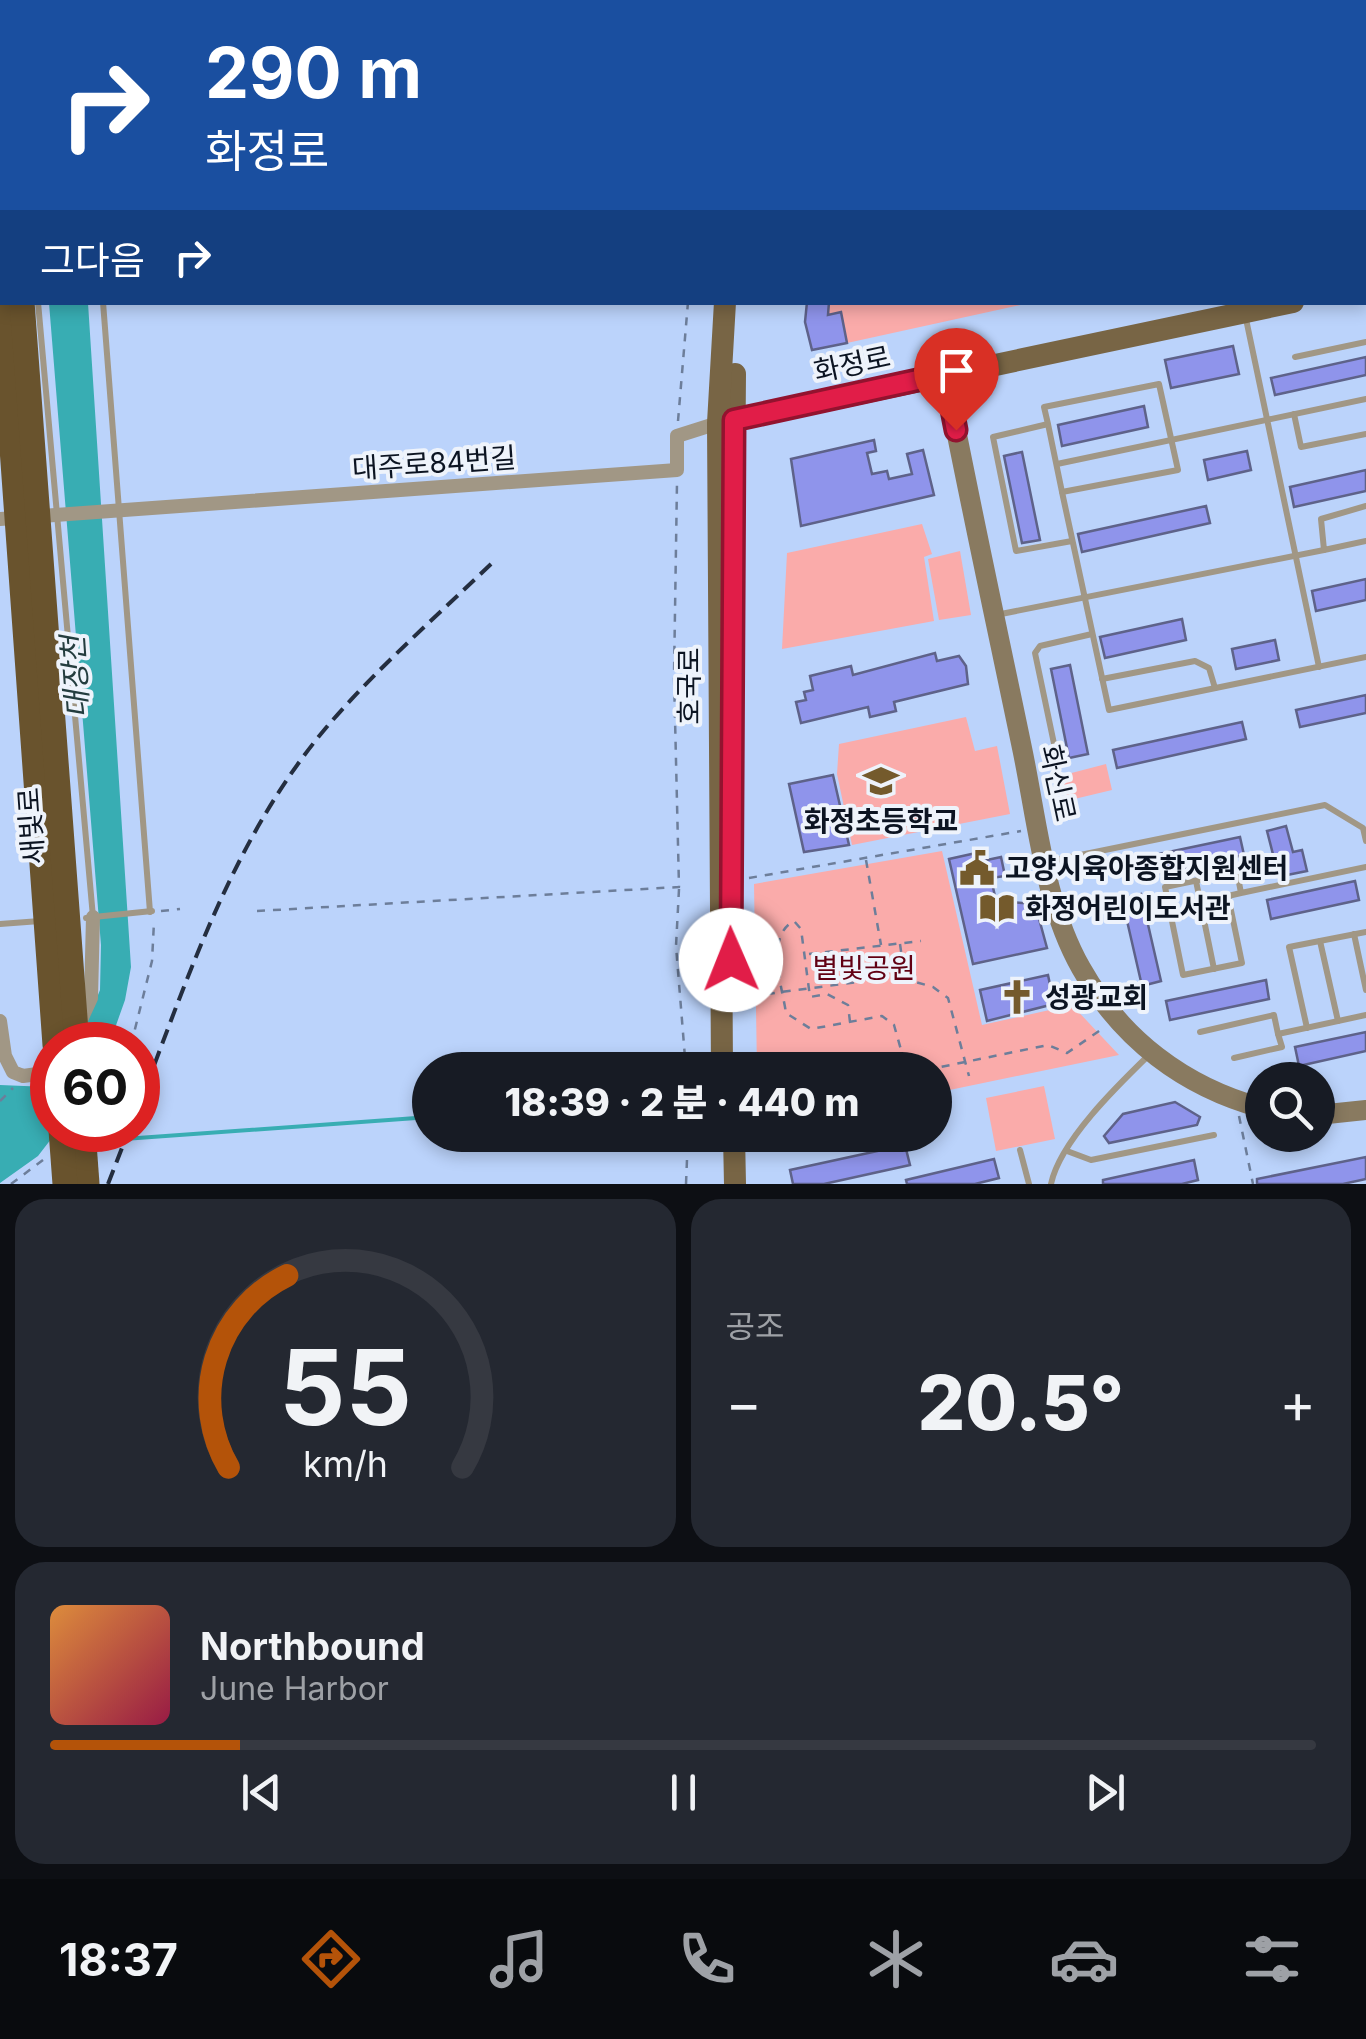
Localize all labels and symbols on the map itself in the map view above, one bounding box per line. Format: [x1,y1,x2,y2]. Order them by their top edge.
pin [914,328,999,431]
street label: 화정로 [811,339,893,389]
street label: 대주로84번길 [351,440,517,486]
water label: 대장천 [54,631,96,720]
street label: 호국로 [672,647,706,725]
street label: 화신로 [1033,742,1083,824]
school or university icon: 화정초등학교 [862,762,900,800]
street label: 새빛로 [11,786,51,866]
place label: 화정초등학교 [804,804,958,838]
public building icon: 고양시육아종합지원센터 [958,849,996,887]
place label: 고양시육아종합지원센터 [1005,851,1288,885]
library icon: 화정어린이도서관 [978,889,1016,927]
place label: 화정어린이도서관 [1025,891,1231,925]
position arrow [679,908,783,1012]
park label: 별빛공원 [812,951,916,985]
church icon: 성광교회 [998,978,1036,1016]
place label: 성광교회 [1045,980,1148,1014]
speed limit sign: 60 [30,1022,160,1152]

